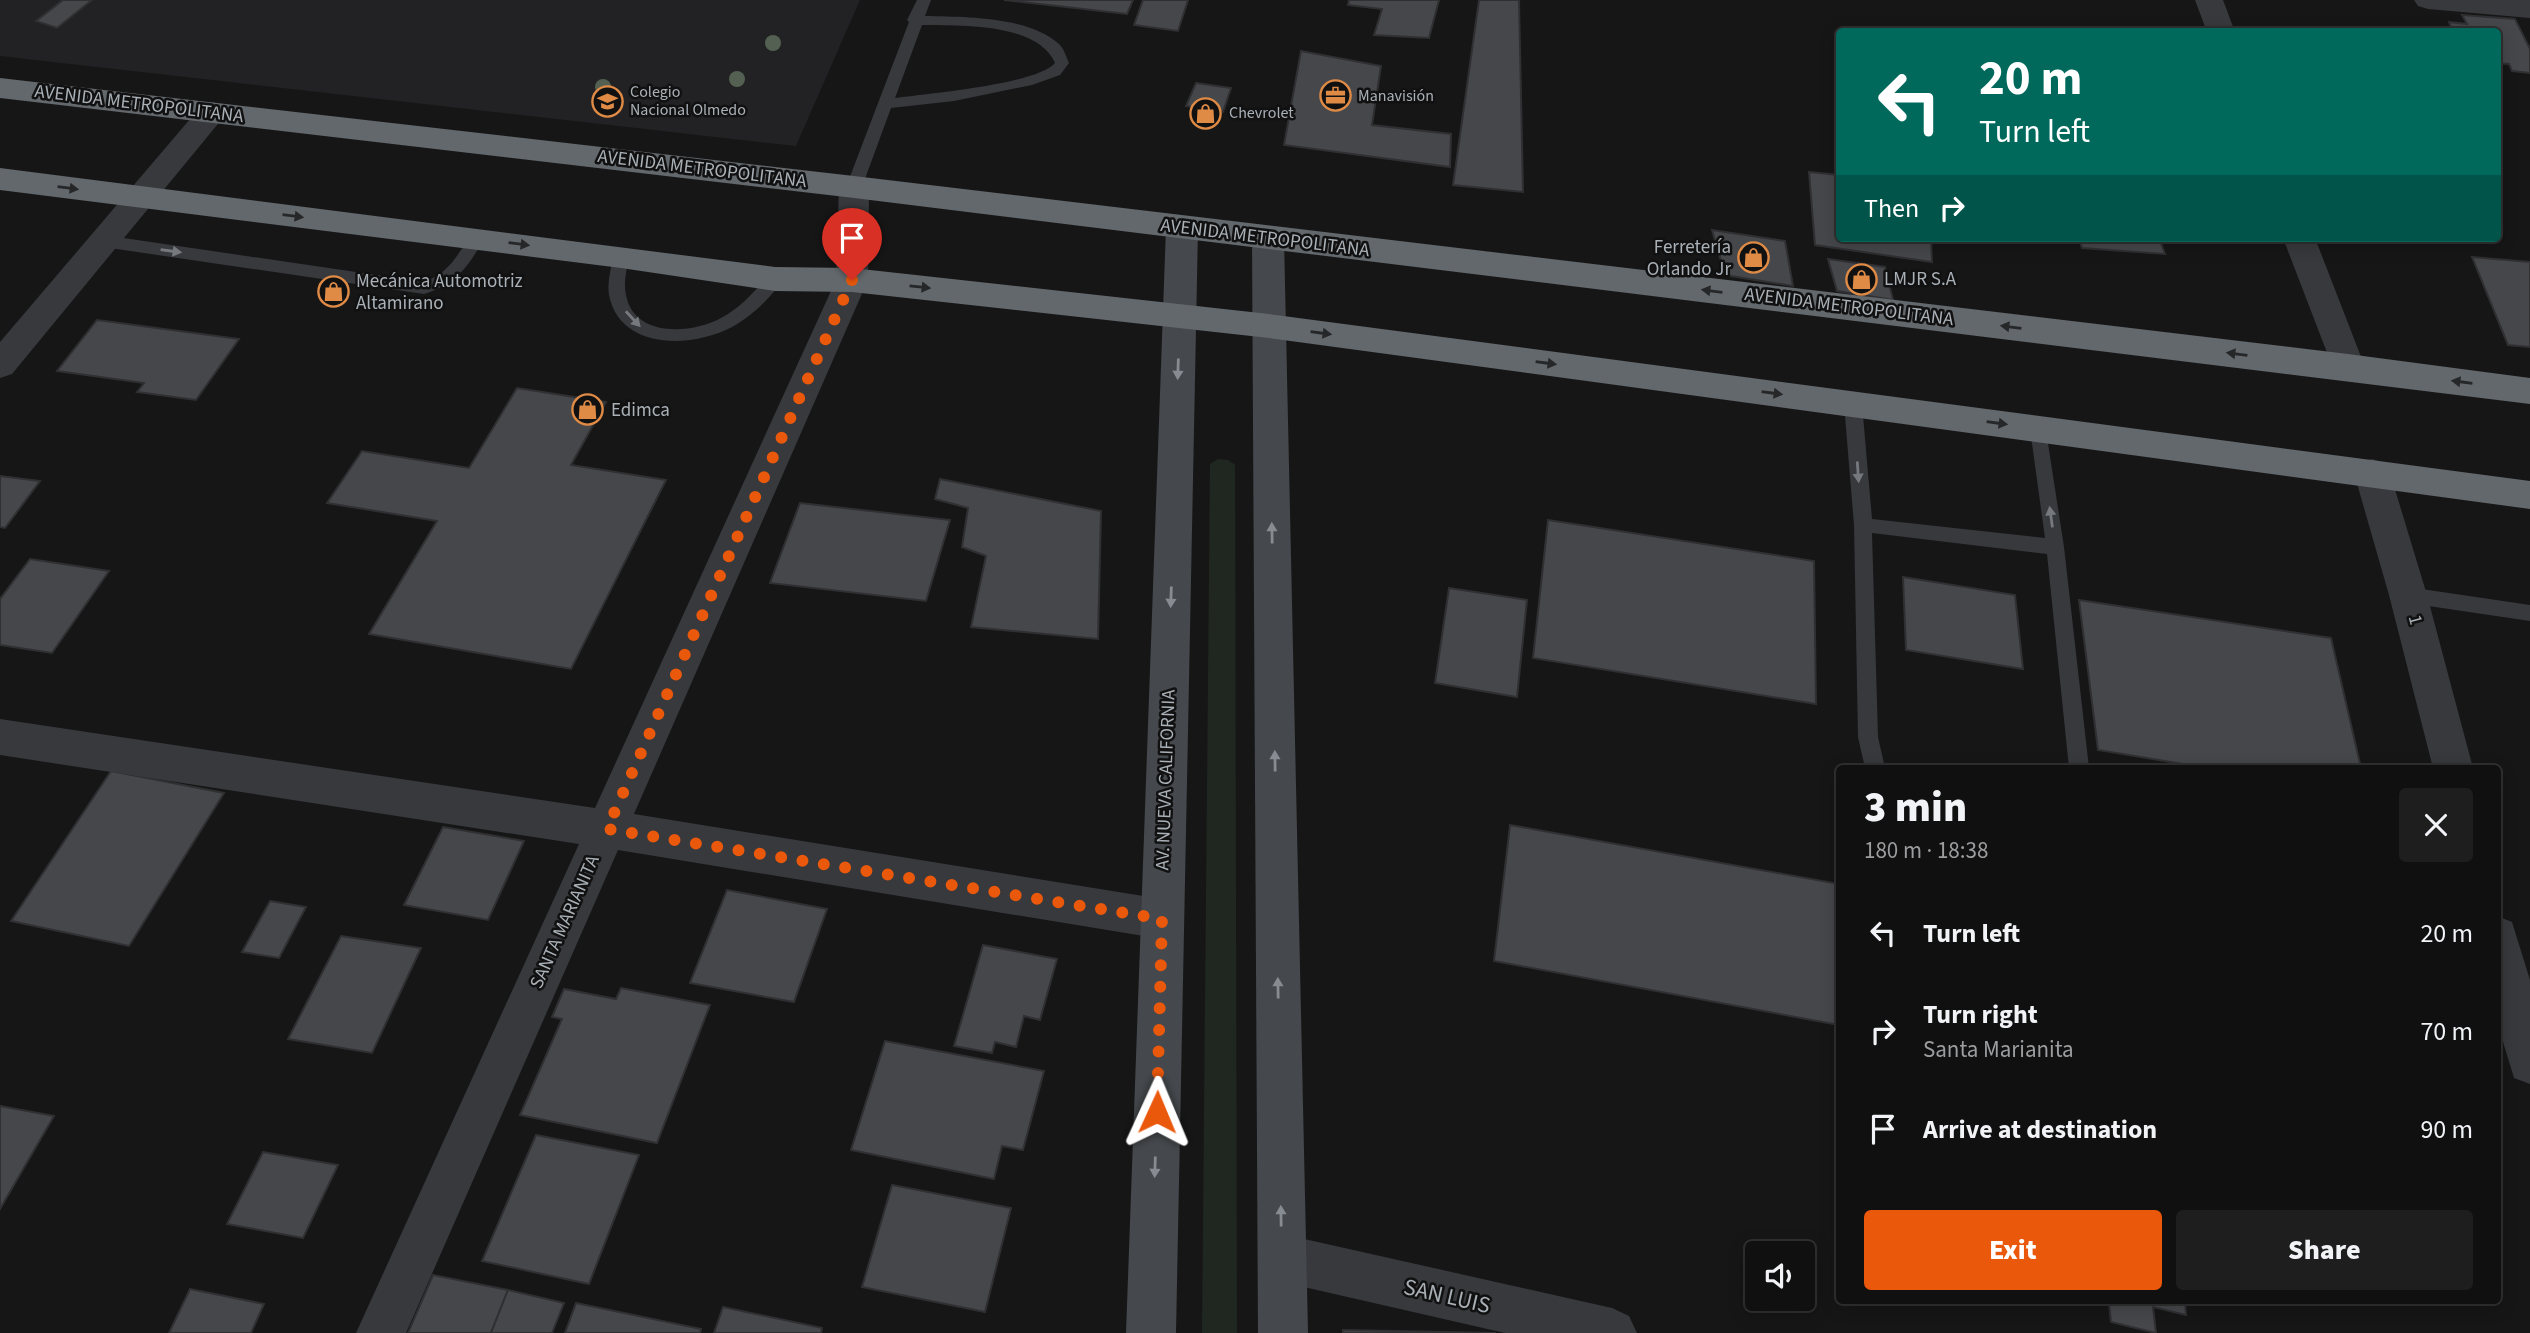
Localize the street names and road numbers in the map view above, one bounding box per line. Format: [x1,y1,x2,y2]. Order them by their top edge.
street label: AVENIDA METROPOLITANA [33,78,246,130]
street label: AVENIDA METROPOLITANA [596,143,809,195]
street label: AVENIDA METROPOLITANA [1159,212,1372,264]
street label: AVENIDA METROPOLITANA [1743,281,1956,333]
street label: 1 [2401,612,2429,628]
street label: AV. NUEVA CALIFORNIA [1149,688,1183,871]
street label: SANTA MARIANITA [523,850,607,993]
street label: SAN LUIS [1400,1270,1494,1322]

